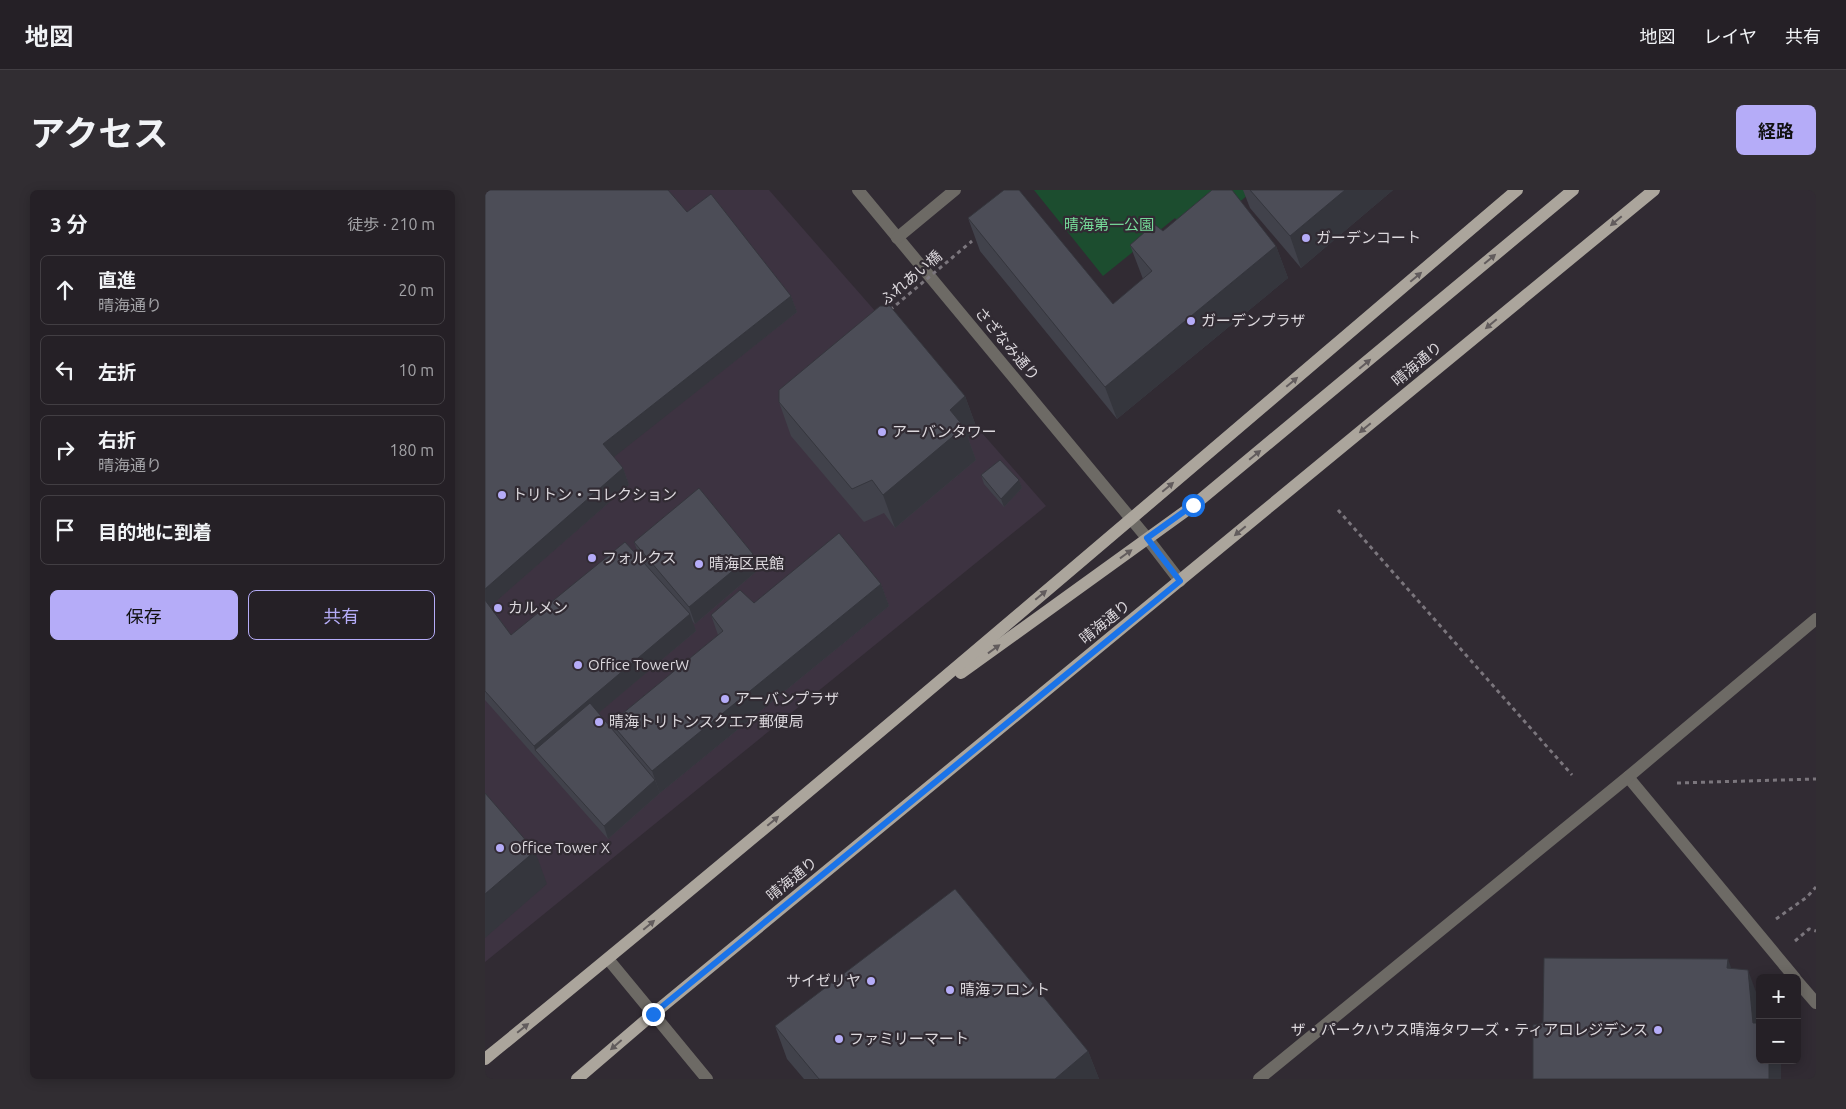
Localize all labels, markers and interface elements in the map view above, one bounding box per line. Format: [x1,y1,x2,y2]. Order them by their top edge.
text: 地図 [25,23,73,50]
text: 地図 [1640,26,1676,46]
text: レイヤ [1704,26,1757,46]
text: 共有 [1785,26,1821,46]
button: 経路 [1736,105,1816,155]
text: アクセス [30,113,168,153]
text: 3 分 [50,212,88,236]
text: 徒歩 · 210 m [347,215,435,233]
one-way arrow [1610,215,1622,226]
park label: 晴海第一公園 [1064,216,1154,233]
place label: ガーデンコート [1316,229,1421,246]
marker: ガーデンコート [1300,232,1312,244]
street label: ふれあい橋 [876,247,945,308]
one-way arrow [1483,254,1496,265]
text: 直進 [98,269,136,291]
one-way arrow [1409,271,1422,282]
icon: ahead [51,276,79,304]
text: 20 m [398,281,434,299]
text: 晴海通り [98,296,162,314]
street label: さざなみ通り [972,304,1043,384]
place label: ガーデンプラザ [1201,312,1306,329]
marker: ガーデンプラザ [1185,315,1197,327]
one-way arrow [1484,319,1497,330]
street label: 晴海通り [1388,338,1445,389]
icon: left [51,356,79,384]
one-way arrow [1358,358,1371,369]
text: 左折 [98,361,136,383]
text: 10 m [398,361,434,379]
one-way arrow [1285,376,1297,388]
one-way arrow [1359,422,1372,433]
place label: アーバンタワー [892,423,997,440]
marker: アーバンタワー [876,426,888,438]
text: 右折 [98,429,136,451]
icon: right [51,436,79,464]
text: 180 m [389,441,434,459]
one-way arrow [1248,450,1261,461]
text: 晴海通り [98,456,162,474]
one-way arrow [1162,482,1174,493]
place label: トリトン・コレクション [512,486,677,503]
marker: トリトン・コレクション [496,489,508,501]
route start [1182,494,1205,517]
icon: arrive [51,516,79,544]
text: 目的地に到着 [98,521,212,543]
one-way arrow [1234,526,1247,537]
place label: フォルクス [602,549,677,566]
one-way arrow [1119,549,1133,559]
marker: フォルクス [586,552,598,564]
place label: 晴海区民館 [709,555,784,572]
marker: 晴海区民館 [693,558,705,570]
button: 保存 [50,590,238,640]
button: 共有 [248,590,435,640]
one-way arrow [1034,590,1047,601]
street label: 晴海通り [1076,596,1133,647]
place label: カルメン [508,599,568,616]
marker: カルメン [492,602,504,614]
one-way arrow [987,644,1001,654]
place label: Office TowerW [588,656,689,673]
marker: Office TowerW [572,659,584,671]
place label: アーバンプラザ [735,690,839,707]
marker: アーバンプラザ [719,693,731,705]
place label: 晴海トリトンスクエア郵便局 [609,713,804,730]
marker: 晴海トリトンスクエア郵便局 [593,716,605,728]
one-way arrow [767,815,779,827]
place label: Office Tower X [510,839,610,856]
marker: Office Tower X [494,842,506,854]
street label: 晴海通り [763,853,820,904]
one-way arrow [642,920,655,931]
place label: サイゼリヤ [786,972,861,989]
map controls [1756,974,1801,1064]
button: + [1756,974,1801,1019]
marker: サイゼリヤ [865,975,877,987]
place label: 晴海フロント [960,981,1050,998]
marker: 晴海フロント [944,984,956,996]
route end [642,1003,665,1026]
button: − [1756,1019,1801,1064]
place label: ザ・パークハウス晴海タワーズ・ティアロレジデンス [1291,1021,1648,1038]
one-way arrow [516,1023,529,1034]
marker: ザ・パークハウス晴海タワーズ・ティアロレジデンス [1652,1024,1664,1036]
place label: ファミリーマート [849,1030,969,1047]
marker: ファミリーマート [833,1033,845,1045]
one-way arrow [609,1040,622,1051]

